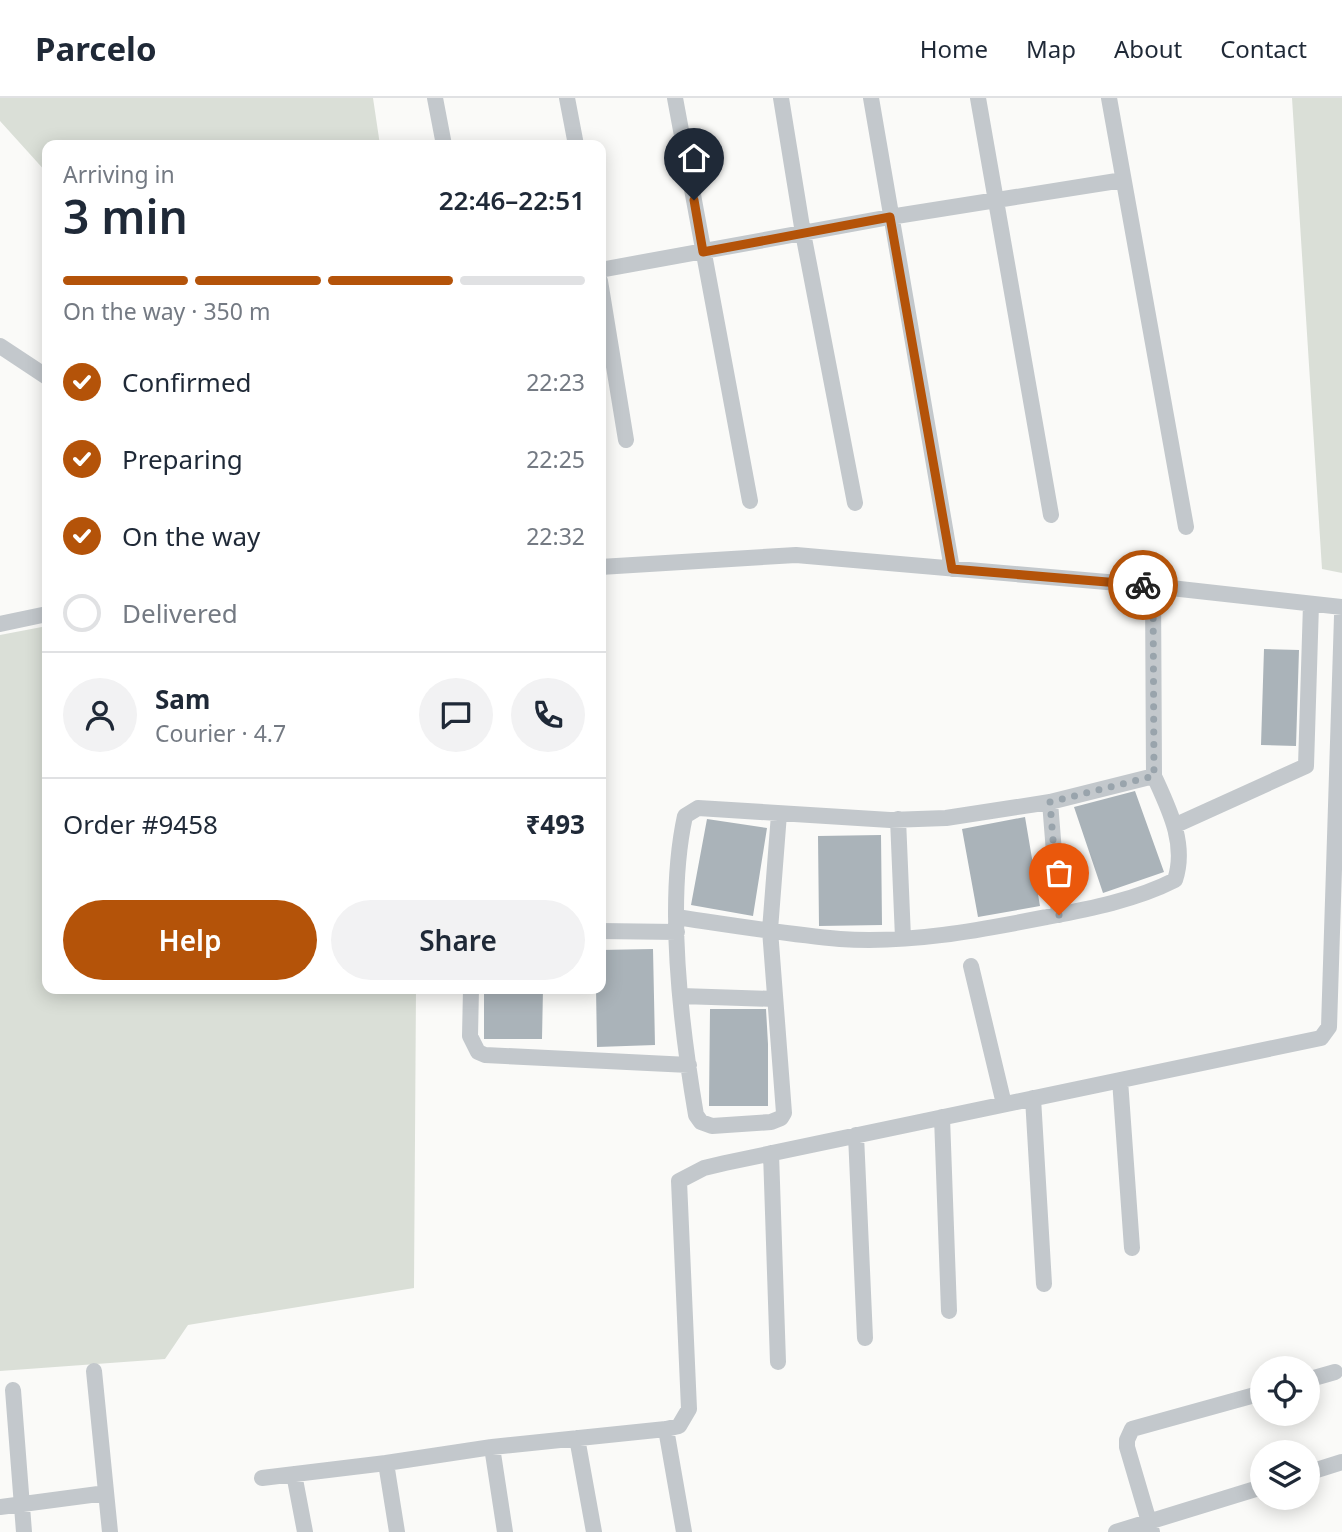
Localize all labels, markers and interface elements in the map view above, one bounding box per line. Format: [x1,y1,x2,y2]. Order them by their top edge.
text: Parcelo [35,26,157,71]
text: Home [920,32,988,65]
text: Map [1026,32,1076,65]
text: About [1114,32,1182,65]
text: Contact [1220,32,1307,65]
pin [664,128,724,200]
icon: home [675,139,713,177]
text: Arriving in [63,158,175,190]
text: 22:46–22:51 [439,182,585,218]
text: 3 min [63,185,188,247]
text: On the way · 350 m [63,295,270,327]
icon: check [63,363,101,401]
text: Confirmed [122,364,252,400]
text: 22:23 [526,366,585,398]
icon: check [63,440,101,478]
text: Preparing [122,441,243,477]
text: 22:25 [526,443,585,475]
icon: check [63,517,101,555]
text: On the way [122,518,260,554]
text: 22:32 [526,520,585,552]
courier [1108,550,1178,620]
icon: bike [1124,566,1162,604]
text: Delivered [122,595,238,631]
button: person [63,678,137,752]
button: chat [419,678,493,752]
button: phone [511,678,585,752]
text: Sam [155,681,210,717]
text: Courier · 4.7 [155,717,286,749]
text: Order #9458 [63,806,218,842]
text: ₹493 [526,806,585,842]
pin [1029,843,1089,915]
icon: bag [1040,854,1078,892]
button: Help [63,900,317,980]
button: Share [331,900,585,980]
map controls [1250,1356,1320,1510]
button: locate [1250,1356,1320,1426]
button: layers [1250,1440,1320,1510]

